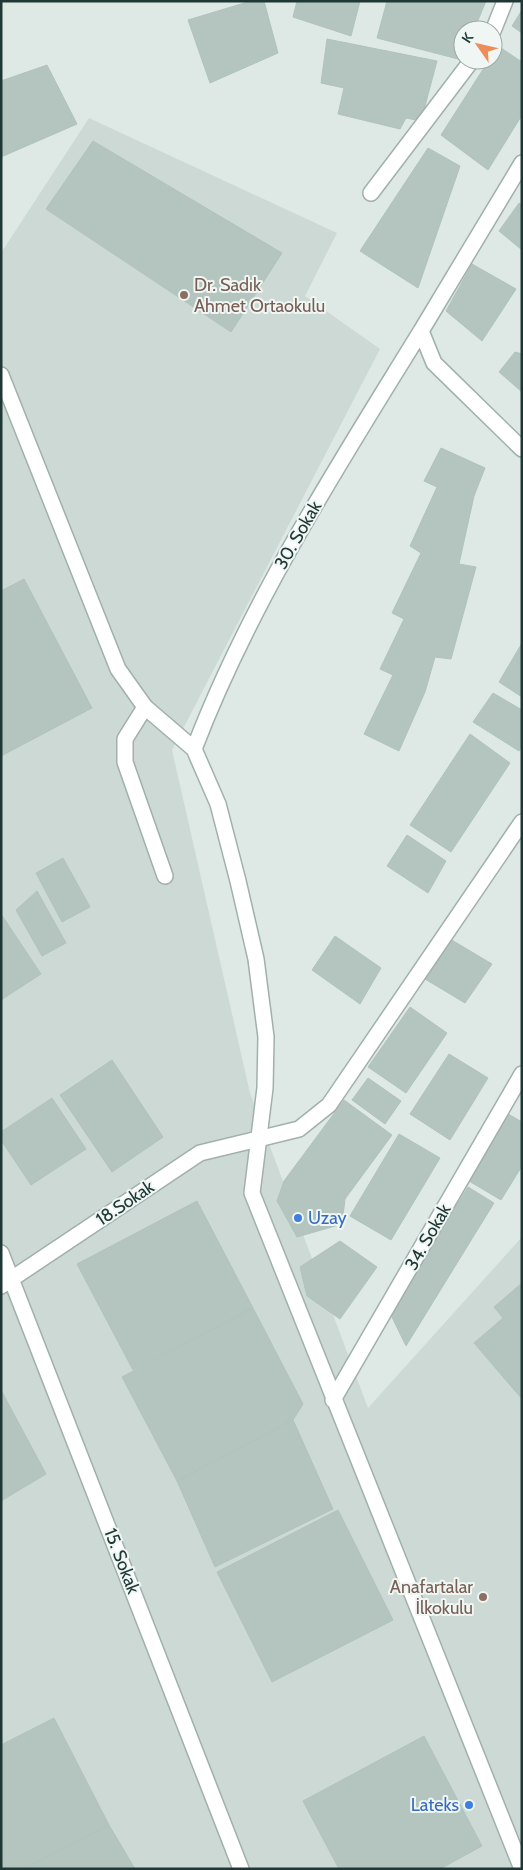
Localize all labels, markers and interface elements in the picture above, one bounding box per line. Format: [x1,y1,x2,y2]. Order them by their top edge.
north arrow [453,20,503,70]
text: K [457,29,477,46]
place label: Dr. Sadık Ahmet Ortaokulu [194,274,325,317]
marker: Dr. Sadık Ahmet Ortaokulu [178,289,190,301]
street label: 30. Sokak [270,496,327,573]
street label: 18.Sokak [92,1175,159,1230]
street label: 34. Sokak [400,1199,456,1274]
place label: Uzay [308,1207,347,1229]
marker: Uzay [292,1212,304,1224]
street label: 15. Sokak [99,1525,145,1598]
place label: Anafartalar İlkokulu [390,1576,473,1619]
marker: Anafartalar İlkokulu [477,1591,489,1603]
place label: Lateks [411,1794,459,1816]
marker: Lateks [463,1799,475,1811]

